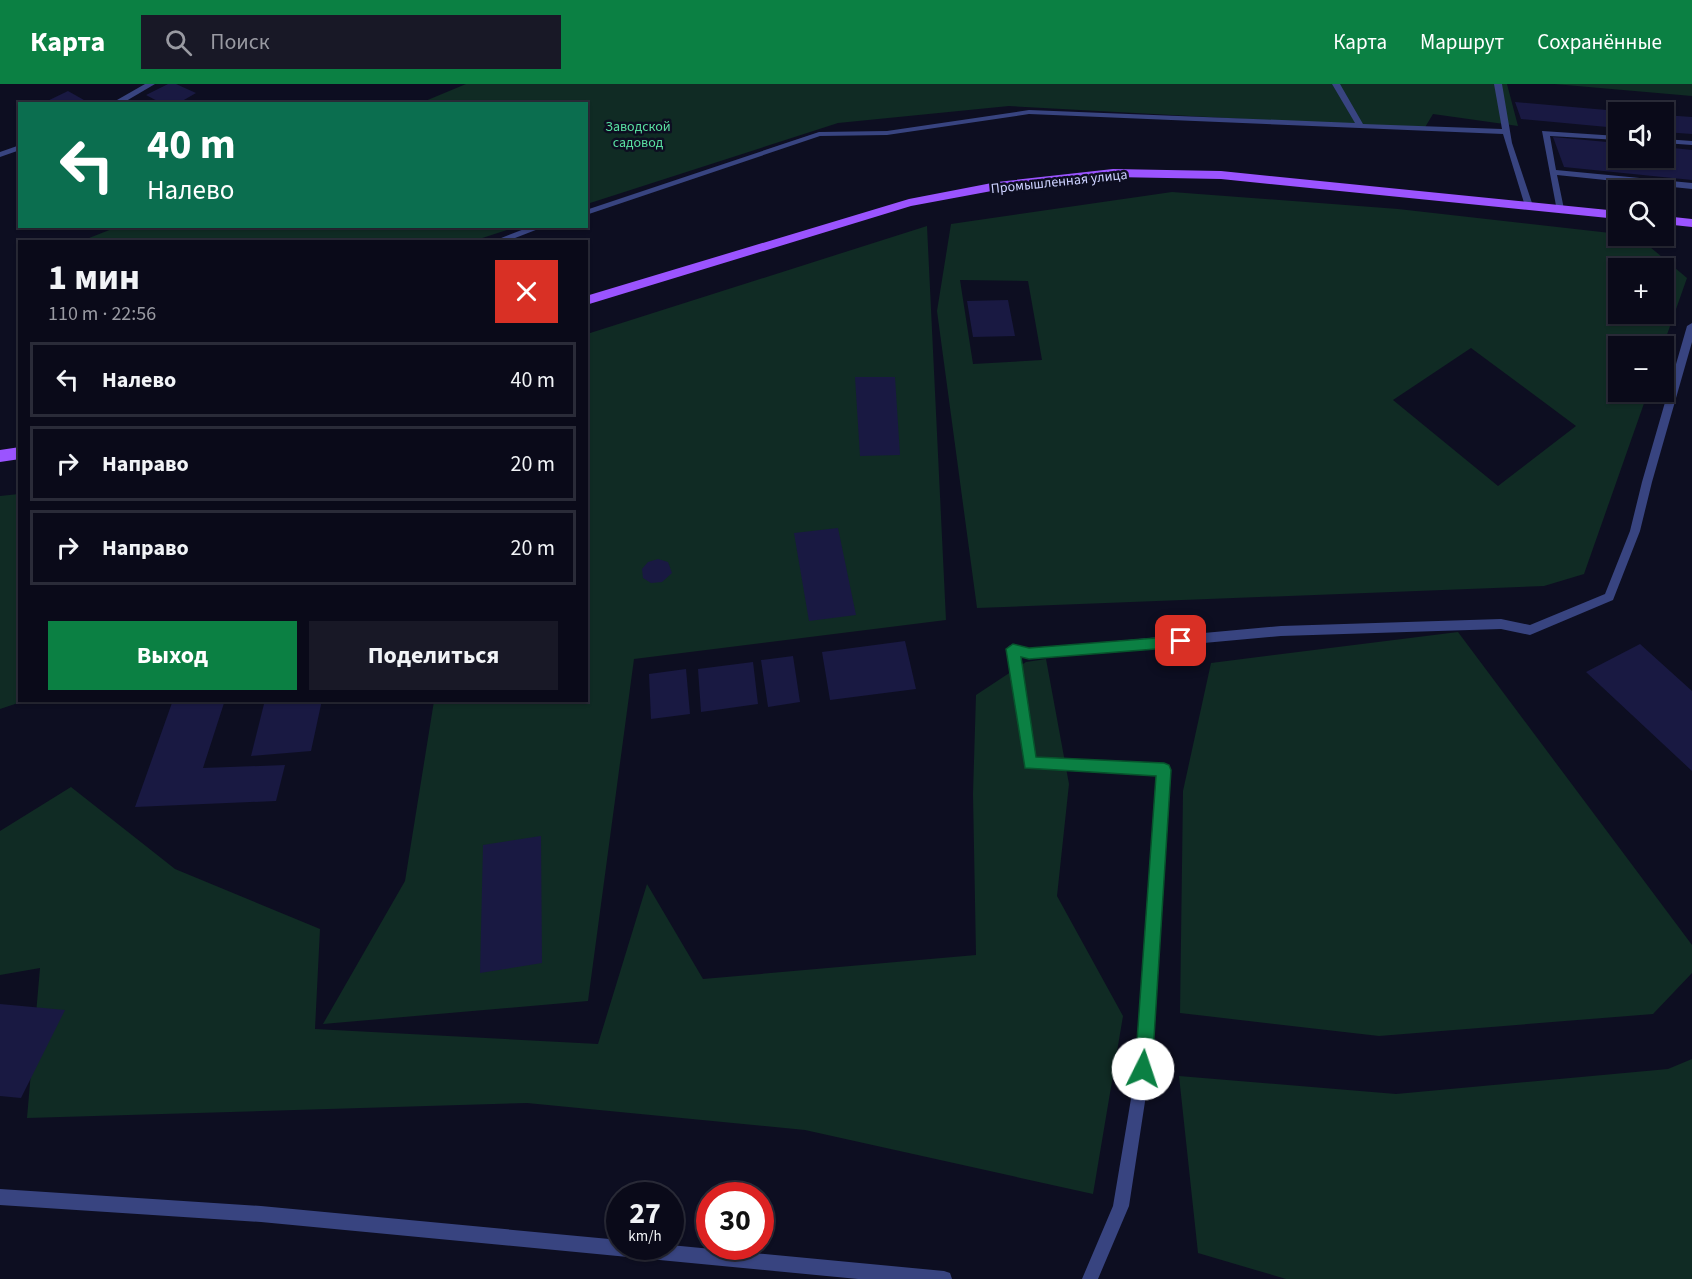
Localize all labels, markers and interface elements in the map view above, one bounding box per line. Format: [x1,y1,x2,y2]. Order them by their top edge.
search box [141,15,561,69]
text: Карта [30,22,105,62]
icon: search [162,26,195,59]
text: Поиск [210,26,270,58]
text: Карта [1333,27,1387,57]
text: Маршрут [1420,27,1504,57]
text: Сохранённые [1537,27,1662,57]
map controls [1608,102,1674,402]
button: sound [1608,102,1674,168]
text: 40 m [147,115,236,175]
park label: Заводской садовод [605,117,671,153]
icon: left [48,126,126,204]
street label: Промышленная улица [990,165,1128,199]
text: Налево [147,171,234,210]
button: search [1608,180,1674,246]
text: 1 мин [48,252,140,303]
button: + [1608,258,1674,324]
button: close [495,260,558,323]
text: 110 m · 22:56 [48,300,156,328]
button: − [1608,336,1674,402]
icon: left [51,363,84,396]
text: Налево [102,364,176,396]
text: 40 m [510,364,555,396]
icon: right [51,447,84,480]
text: Направо [102,448,189,480]
text: 20 m [510,448,555,480]
icon: right [51,531,84,564]
text: Направо [102,532,189,564]
text: 20 m [510,532,555,564]
pin [1155,615,1206,666]
button: Выход [48,621,297,690]
button: Поделиться [309,621,558,690]
icon: arrive [1164,624,1197,657]
position arrow [1111,1037,1175,1101]
speed limit sign: 30 [696,1182,774,1260]
text: 27 [629,1192,661,1235]
text: km/h [628,1226,662,1247]

